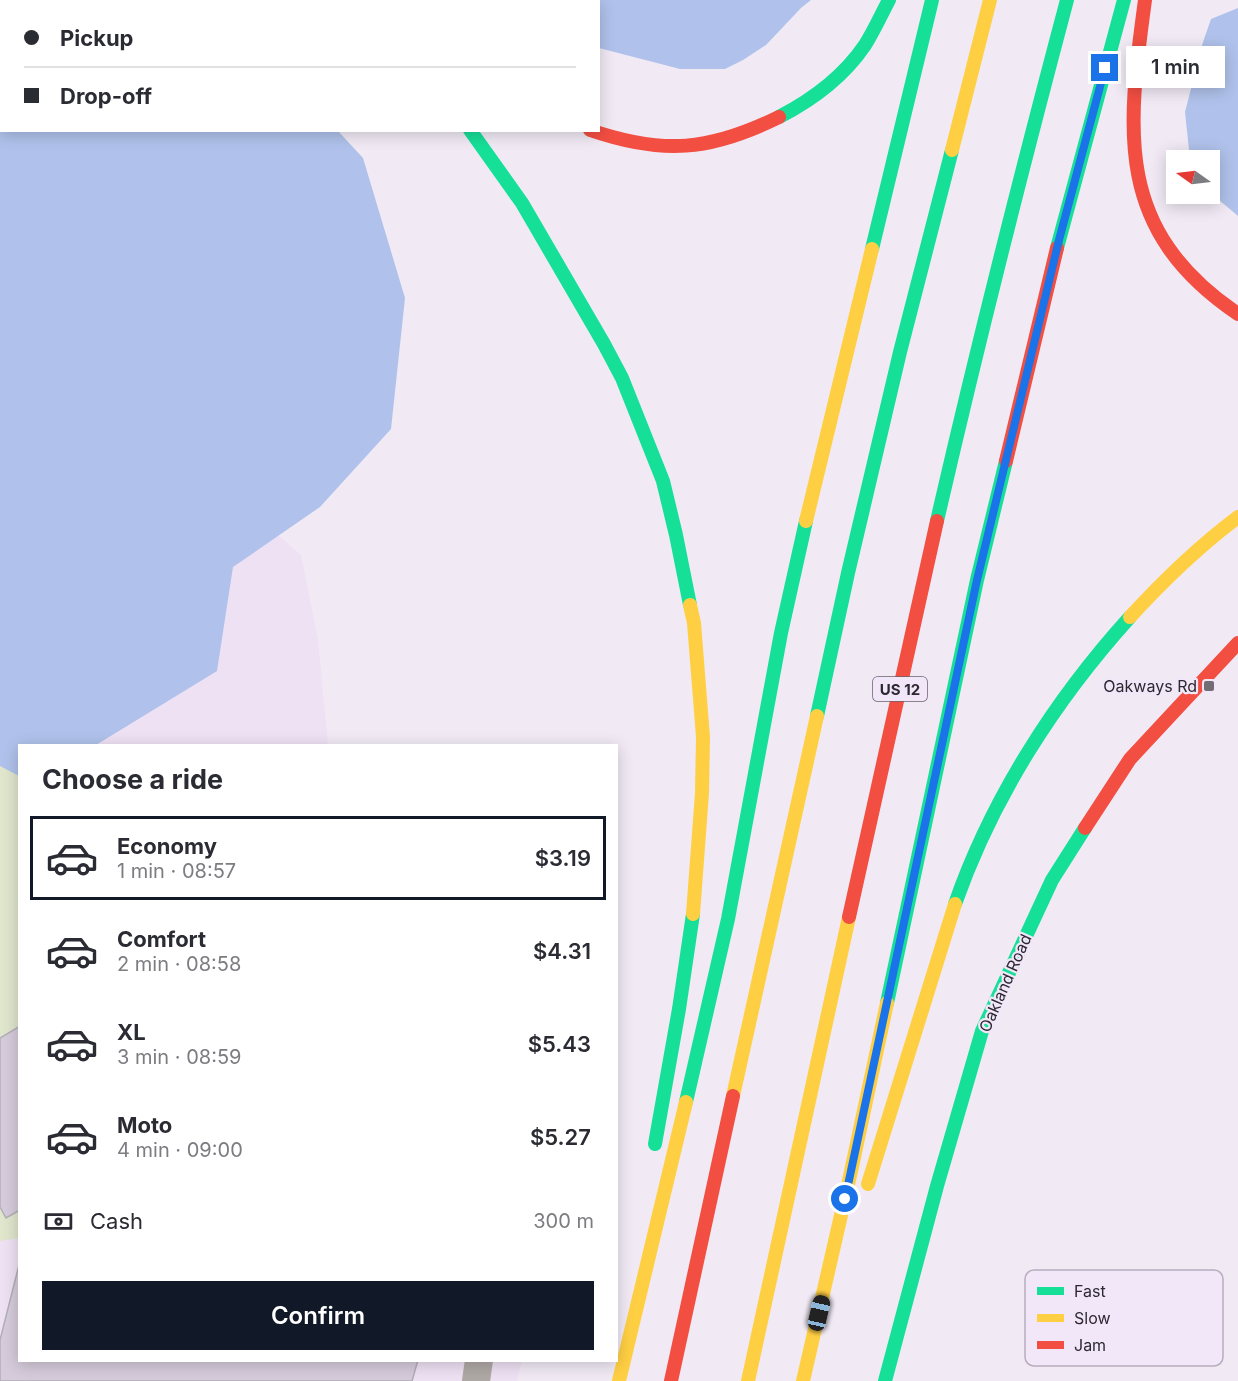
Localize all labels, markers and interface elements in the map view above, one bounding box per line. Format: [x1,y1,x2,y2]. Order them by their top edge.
text: Pickup [60,25,134,51]
callout: 1 min [1126,47,1225,89]
route end [1091,54,1118,81]
text: 1 min [1151,55,1200,79]
text: Drop-off [60,83,152,109]
north arrow [1166,150,1220,204]
map controls [1166,150,1220,204]
place label: Oakways Rd [1103,676,1197,696]
road number: US 12 [873,677,927,701]
marker: Oakways Rd [1202,679,1216,693]
text: Choose a ride [42,763,223,796]
icon: car [45,831,99,885]
text: Economy [117,833,217,859]
text: $3.19 [535,845,591,871]
text: 1 min · 08:57 [117,859,236,883]
icon: car [45,924,99,978]
text: Comfort [117,926,206,952]
street label: Oakland Road [974,931,1036,1035]
text: $4.31 [533,938,591,964]
text: 2 min · 08:58 [117,952,241,976]
icon: car [45,1017,99,1071]
text: XL [117,1019,146,1045]
text: $5.43 [528,1031,591,1057]
text: 3 min · 08:59 [117,1045,241,1069]
icon: car [45,1110,99,1164]
text: Moto [117,1112,172,1138]
text: $5.27 [530,1124,591,1150]
text: 4 min · 09:00 [117,1138,243,1162]
route start [831,1185,858,1212]
icon: cash [42,1205,75,1238]
text: Cash [90,1208,143,1234]
text: 300 m [533,1209,594,1233]
legend [1025,1270,1223,1366]
button: Confirm [42,1281,594,1350]
text: Fast [1074,1281,1106,1301]
car [806,1293,832,1333]
text: Slow [1074,1308,1111,1328]
text: Jam [1074,1335,1106,1355]

